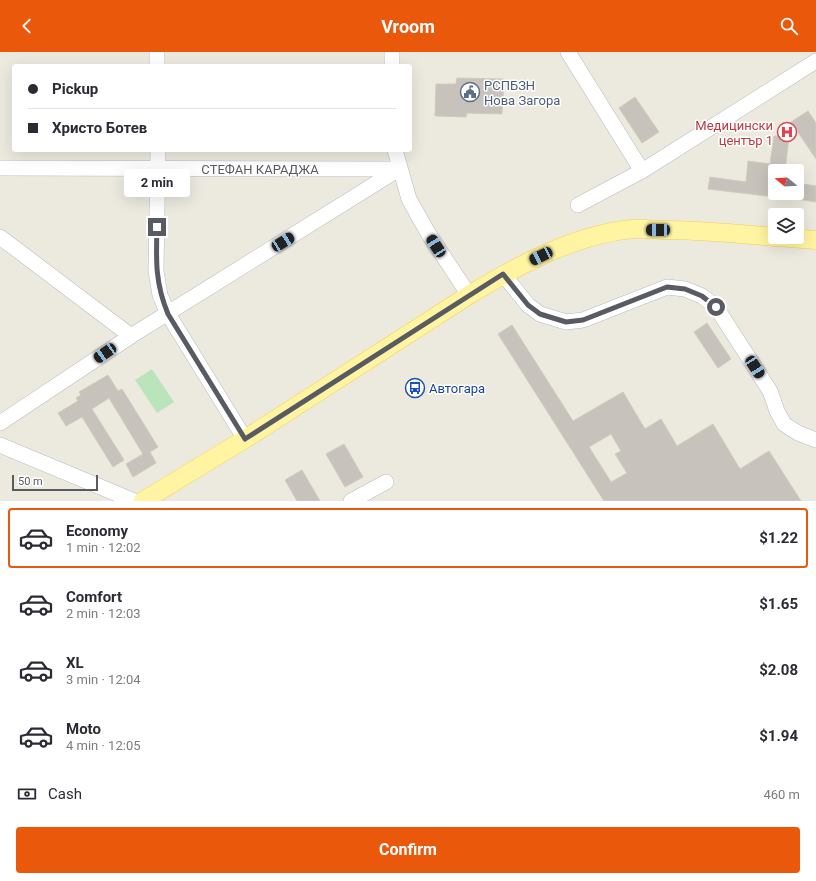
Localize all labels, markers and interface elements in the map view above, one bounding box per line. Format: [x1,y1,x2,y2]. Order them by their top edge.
icon: back [16,15,38,37]
icon: search [778,15,800,37]
text: Vroom [381,16,435,37]
place label: РСПБЗН Нова Загора [484,78,560,108]
text: Pickup [52,80,98,98]
public building icon: РСПБЗН Нова Загора [459,81,481,103]
place label: Медицински център 1 [695,118,773,148]
text: Христо Ботев [52,119,147,137]
hospital icon: Медицински център 1 [776,121,798,143]
street label: СТЕФАН КАРАДЖА [201,162,319,177]
north arrow [768,164,804,200]
map controls [768,164,804,244]
callout: 2 min [124,169,190,197]
text: 2 min [141,175,173,190]
button: layers [768,208,804,244]
route end [148,218,166,236]
car [646,224,670,236]
car [270,231,296,253]
car [424,233,448,259]
car [528,245,554,267]
route start [707,298,725,316]
car [92,341,118,365]
car [743,354,767,380]
bus stop icon: Автогара [404,377,426,399]
place label: Автогара [429,381,485,396]
scale bar [12,473,98,492]
text: 50 m [18,475,43,488]
icon: car [18,520,54,556]
text: Economy [66,522,128,540]
text: $1.22 [759,529,798,547]
text: 1 min · 12:02 [66,540,141,555]
icon: car [18,586,54,622]
text: Comfort [66,588,122,606]
text: $1.65 [759,595,798,613]
text: 2 min · 12:03 [66,606,141,621]
icon: car [18,652,54,688]
text: XL [66,654,84,672]
text: $2.08 [759,661,798,679]
text: 3 min · 12:04 [66,672,141,687]
icon: car [18,718,54,754]
text: Moto [66,720,101,738]
text: $1.94 [759,727,798,745]
text: 4 min · 12:05 [66,738,141,753]
icon: cash [16,783,38,805]
text: Cash [48,785,82,803]
text: 460 m [763,787,800,802]
button: Confirm [16,827,800,873]

